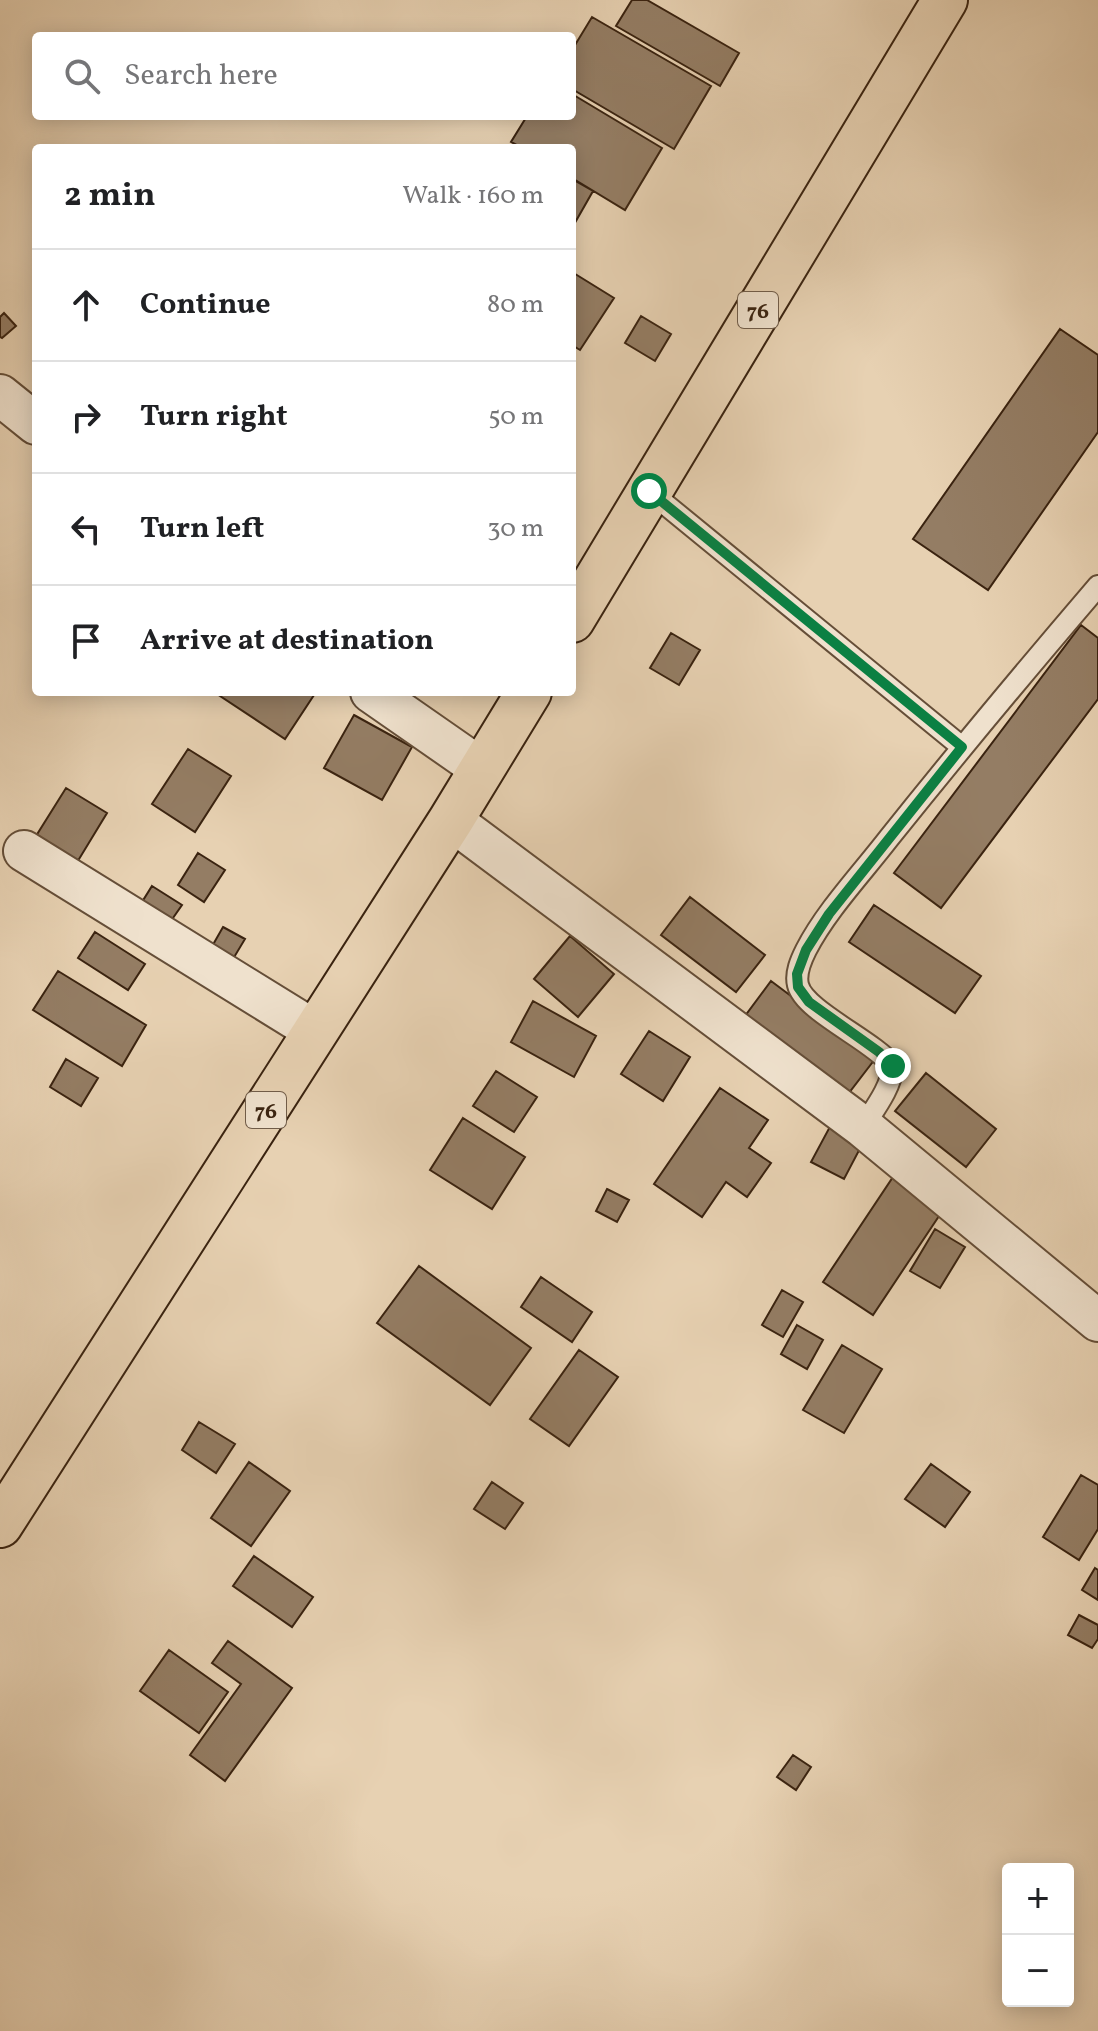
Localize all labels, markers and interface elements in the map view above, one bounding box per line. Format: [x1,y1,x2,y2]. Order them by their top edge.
search box [32,32,576,120]
icon: search [60,54,104,98]
text: Search here [124,55,278,97]
text: 2 min [64,173,156,220]
text: Walk · 160 m [402,178,544,214]
icon: ahead [64,283,108,327]
text: Continue [140,284,271,326]
text: 80 m [487,287,544,323]
road number: 76 [738,292,778,328]
icon: right [64,395,108,439]
text: Turn right [140,396,288,438]
text: 50 m [488,399,544,435]
route start [631,473,667,509]
icon: left [64,507,108,551]
text: Turn left [140,508,264,550]
text: 30 m [487,511,544,547]
icon: arrive [64,619,108,663]
text: Arrive at destination [140,620,434,662]
route end [875,1048,911,1084]
road number: 76 [246,1092,286,1128]
map controls [1002,1863,1074,2007]
button: + [1002,1863,1074,1935]
button: − [1002,1935,1074,2007]

